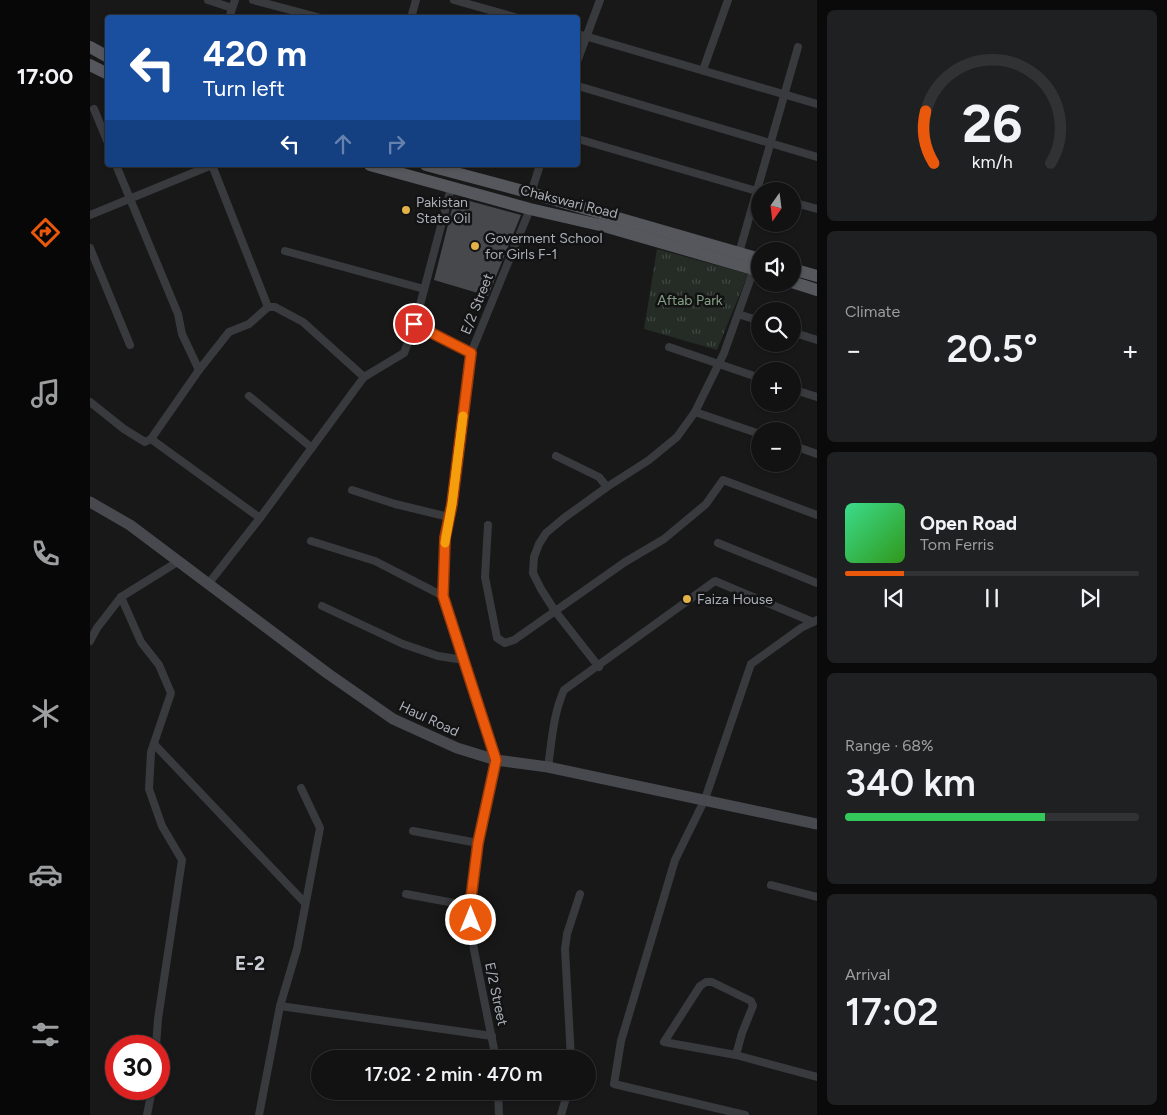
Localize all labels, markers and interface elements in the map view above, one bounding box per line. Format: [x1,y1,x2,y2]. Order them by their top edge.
text: 420 m [203,33,307,75]
icon: left [120,35,185,100]
text: 17:00 [17,63,73,90]
text: Turn left [203,75,285,102]
text: 26 [962,93,1022,155]
icon: left [276,130,304,158]
icon: ahead [329,130,357,158]
icon: right [382,130,410,158]
text: km/h [972,151,1012,172]
street label: Chakswari Road [518,182,620,222]
north arrow [751,182,801,232]
map controls [751,182,801,472]
place label: Pakistan State Oil [416,194,471,227]
marker: Pakistan State Oil [400,204,412,216]
icon: directions [28,215,63,250]
place label: Goverment School for Girls F-1 [485,230,603,263]
marker: Goverment School for Girls F-1 [469,240,481,252]
button: sound [751,242,801,292]
street label: E/2 Street [457,271,497,337]
park label: Aftab Park [657,292,723,309]
button: search [751,302,801,352]
text: Climate [845,302,900,321]
pin [393,303,435,345]
icon: arrive [400,310,428,338]
text: 20.5° [946,326,1038,372]
text: − [845,333,862,367]
text: + [1122,333,1139,367]
button: + [751,362,801,412]
icon: music [28,376,63,411]
button: − [751,422,801,472]
text: Open Road [920,512,1017,535]
text: Tom Ferris [920,535,994,554]
icon: phone [28,536,63,571]
icon: previous [880,584,908,612]
icon: pause [978,584,1006,612]
icon: next [1076,584,1104,612]
place label: Faiza House [697,591,773,608]
marker: Faiza House [681,593,693,605]
icon: climate [28,696,63,731]
street label: Haul Road [396,698,462,740]
text: Range · 68% [845,736,934,755]
text: 340 km [845,760,976,806]
icon: car [28,857,63,892]
position arrow [444,893,496,945]
district label: E-2 [235,952,265,975]
street label: E/2 Street [481,961,511,1027]
text: Arrival [845,965,890,984]
text: 17:02 [845,989,939,1035]
icon: filters [28,1017,63,1052]
speed limit sign: 30 [105,1035,170,1100]
text: 17:02 · 2 min · 470 m [365,1063,542,1086]

